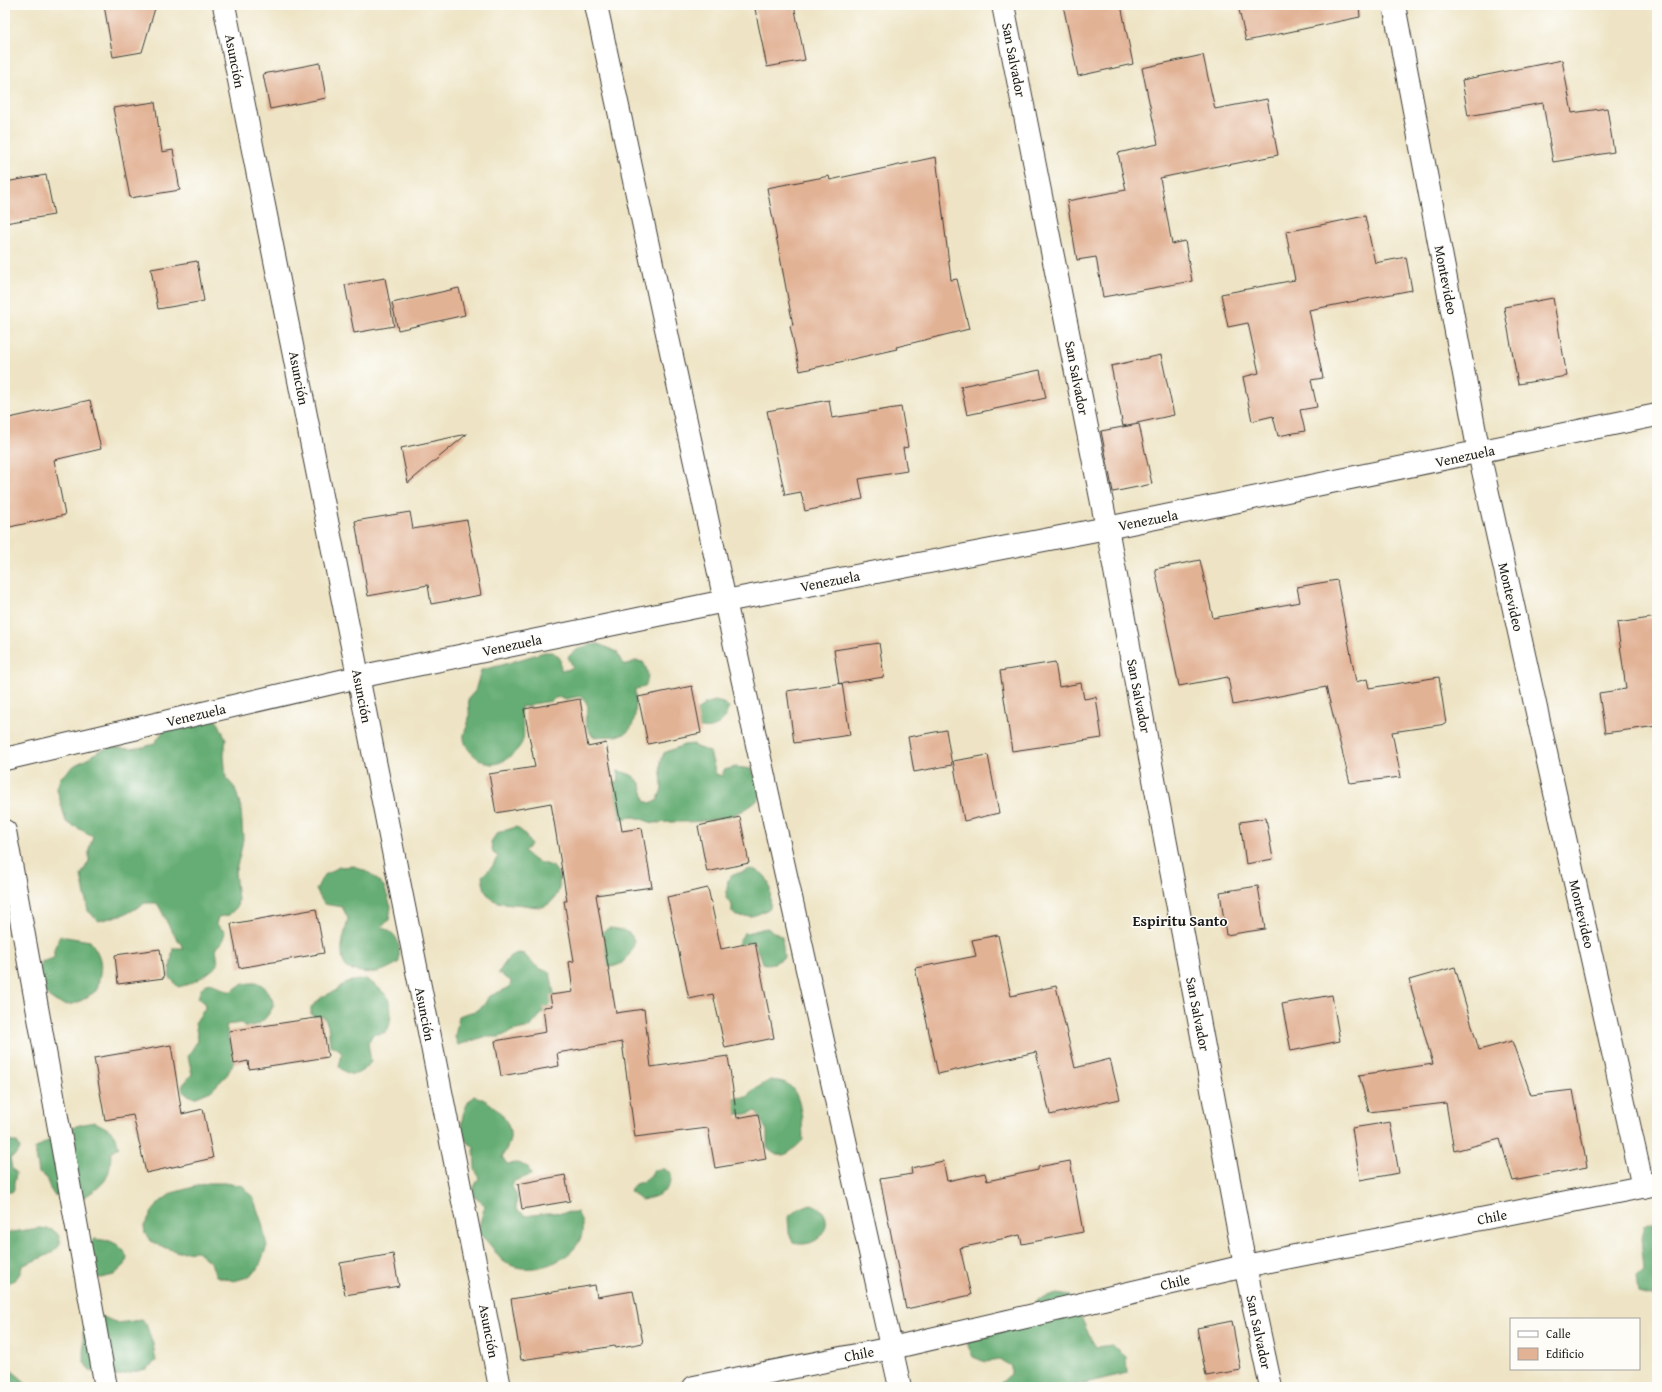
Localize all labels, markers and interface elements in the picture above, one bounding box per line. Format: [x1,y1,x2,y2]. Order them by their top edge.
street label: San Salvador [997,21,1031,99]
street label: Asunción [220,32,250,90]
street label: Montevideo [1429,244,1463,316]
street label: San Salvador [1060,339,1094,417]
street label: Asunción [284,349,314,407]
street label: Venezuela [1434,440,1497,472]
street label: Venezuela [1117,504,1180,536]
street label: Montevideo [1493,561,1529,633]
street label: Venezuela [799,565,862,597]
street label: Venezuela [481,629,544,661]
street label: San Salvador [1122,657,1156,735]
street label: Asunción [347,667,377,725]
street label: Venezuela [164,698,228,732]
street label: Montevideo [1564,878,1600,950]
district label: Espiritu Santo [1133,910,1227,931]
street label: San Salvador [1181,975,1215,1053]
street label: Asunción [410,985,440,1043]
street label: Chile [1475,1204,1509,1230]
street label: Chile [1158,1269,1192,1295]
street label: San Salvador [1241,1293,1277,1371]
street label: Asunción [474,1302,504,1360]
legend [1510,1318,1640,1370]
text: Calle [1546,1325,1571,1342]
street label: Chile [842,1341,876,1367]
text: Edificio [1546,1345,1584,1362]

